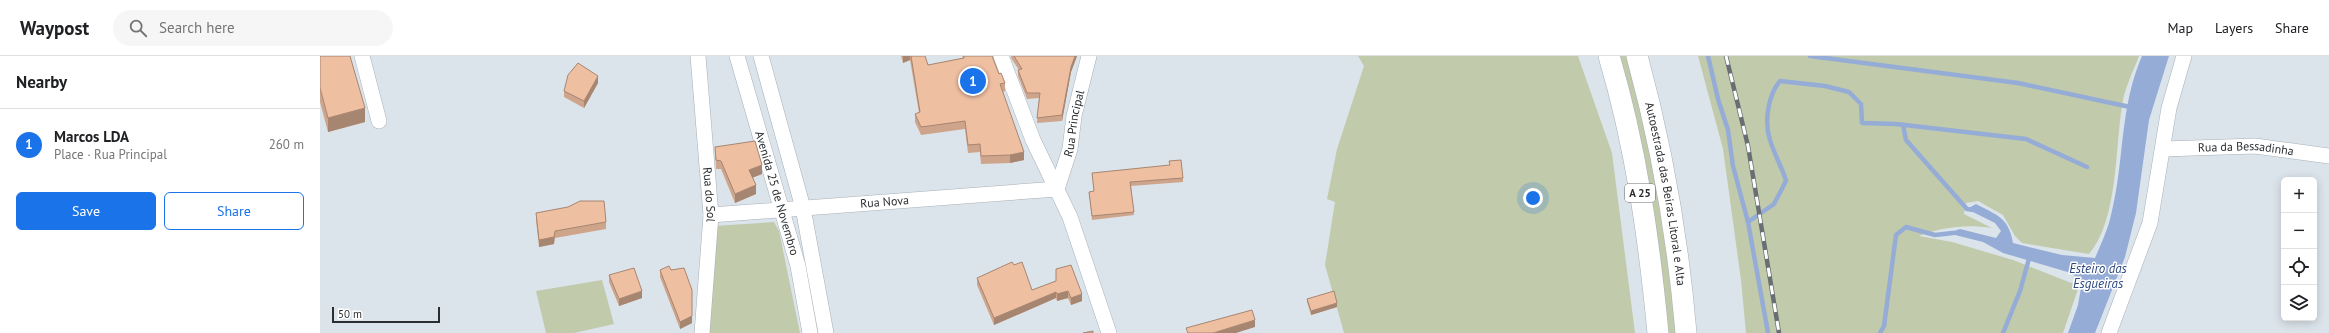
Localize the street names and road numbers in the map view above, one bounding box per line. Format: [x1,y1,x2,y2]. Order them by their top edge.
street label: Rua Principal [1060,88,1087,159]
street label: Autoestrada das Beiras Litoral e Alta [1642,100,1689,287]
street label: Avenida 25 de Novembro [752,129,803,257]
street label: Rua da Bessadinha [2198,138,2295,158]
street label: Rua do Sol [700,166,719,223]
road number: A 25 [1625,184,1655,202]
street label: Rua Nova [860,192,909,211]

